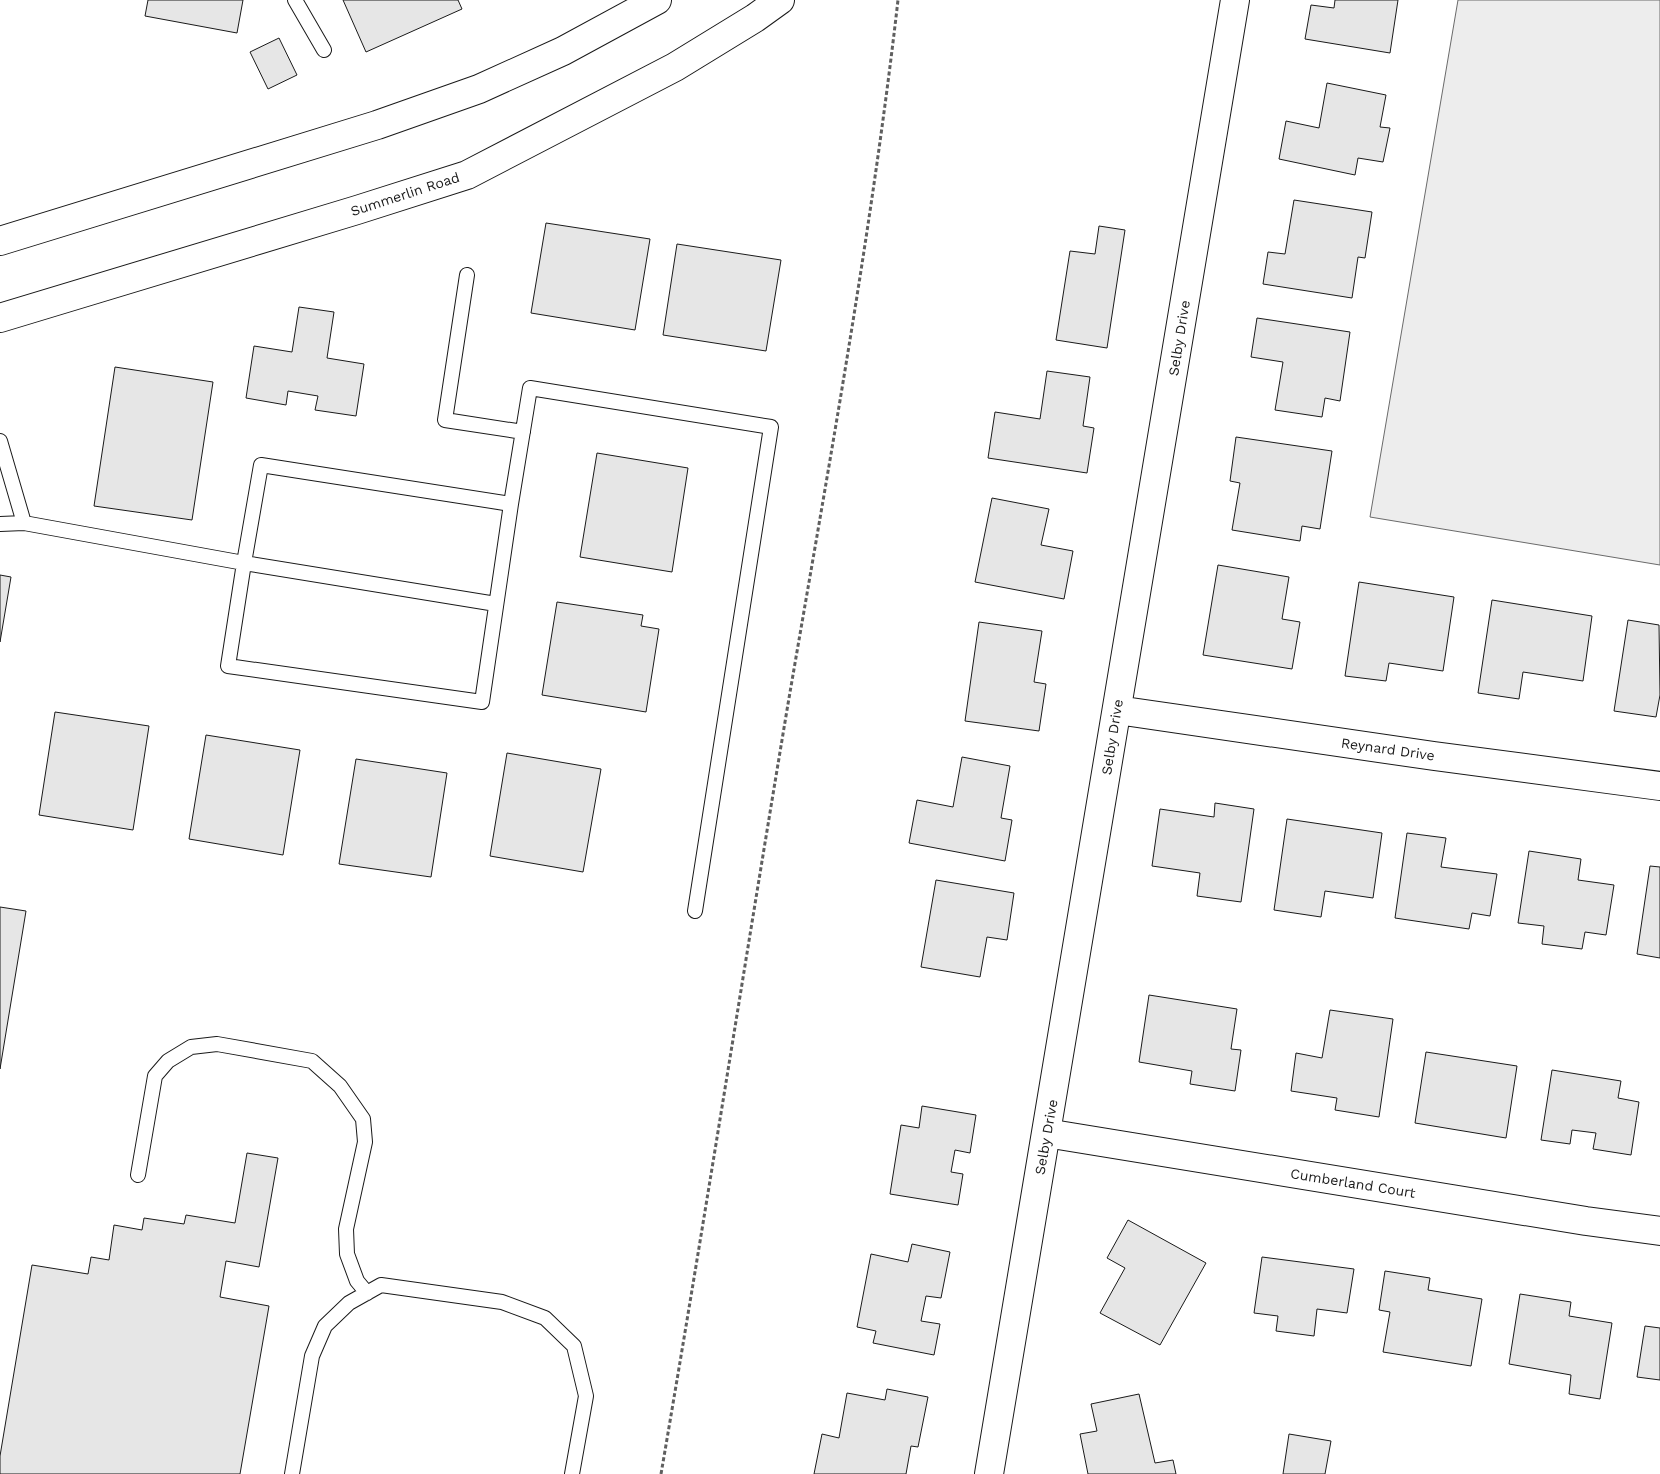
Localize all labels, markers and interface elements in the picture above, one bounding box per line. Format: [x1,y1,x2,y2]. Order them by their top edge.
street label: Summerlin Road [348,169,462,219]
street label: Selby Drive [1165,299,1193,377]
street label: Selby Drive [1098,698,1126,776]
street label: Reynard Drive [1340,735,1436,763]
street label: Selby Drive [1031,1098,1061,1176]
street label: Cumberland Court [1289,1165,1417,1201]

